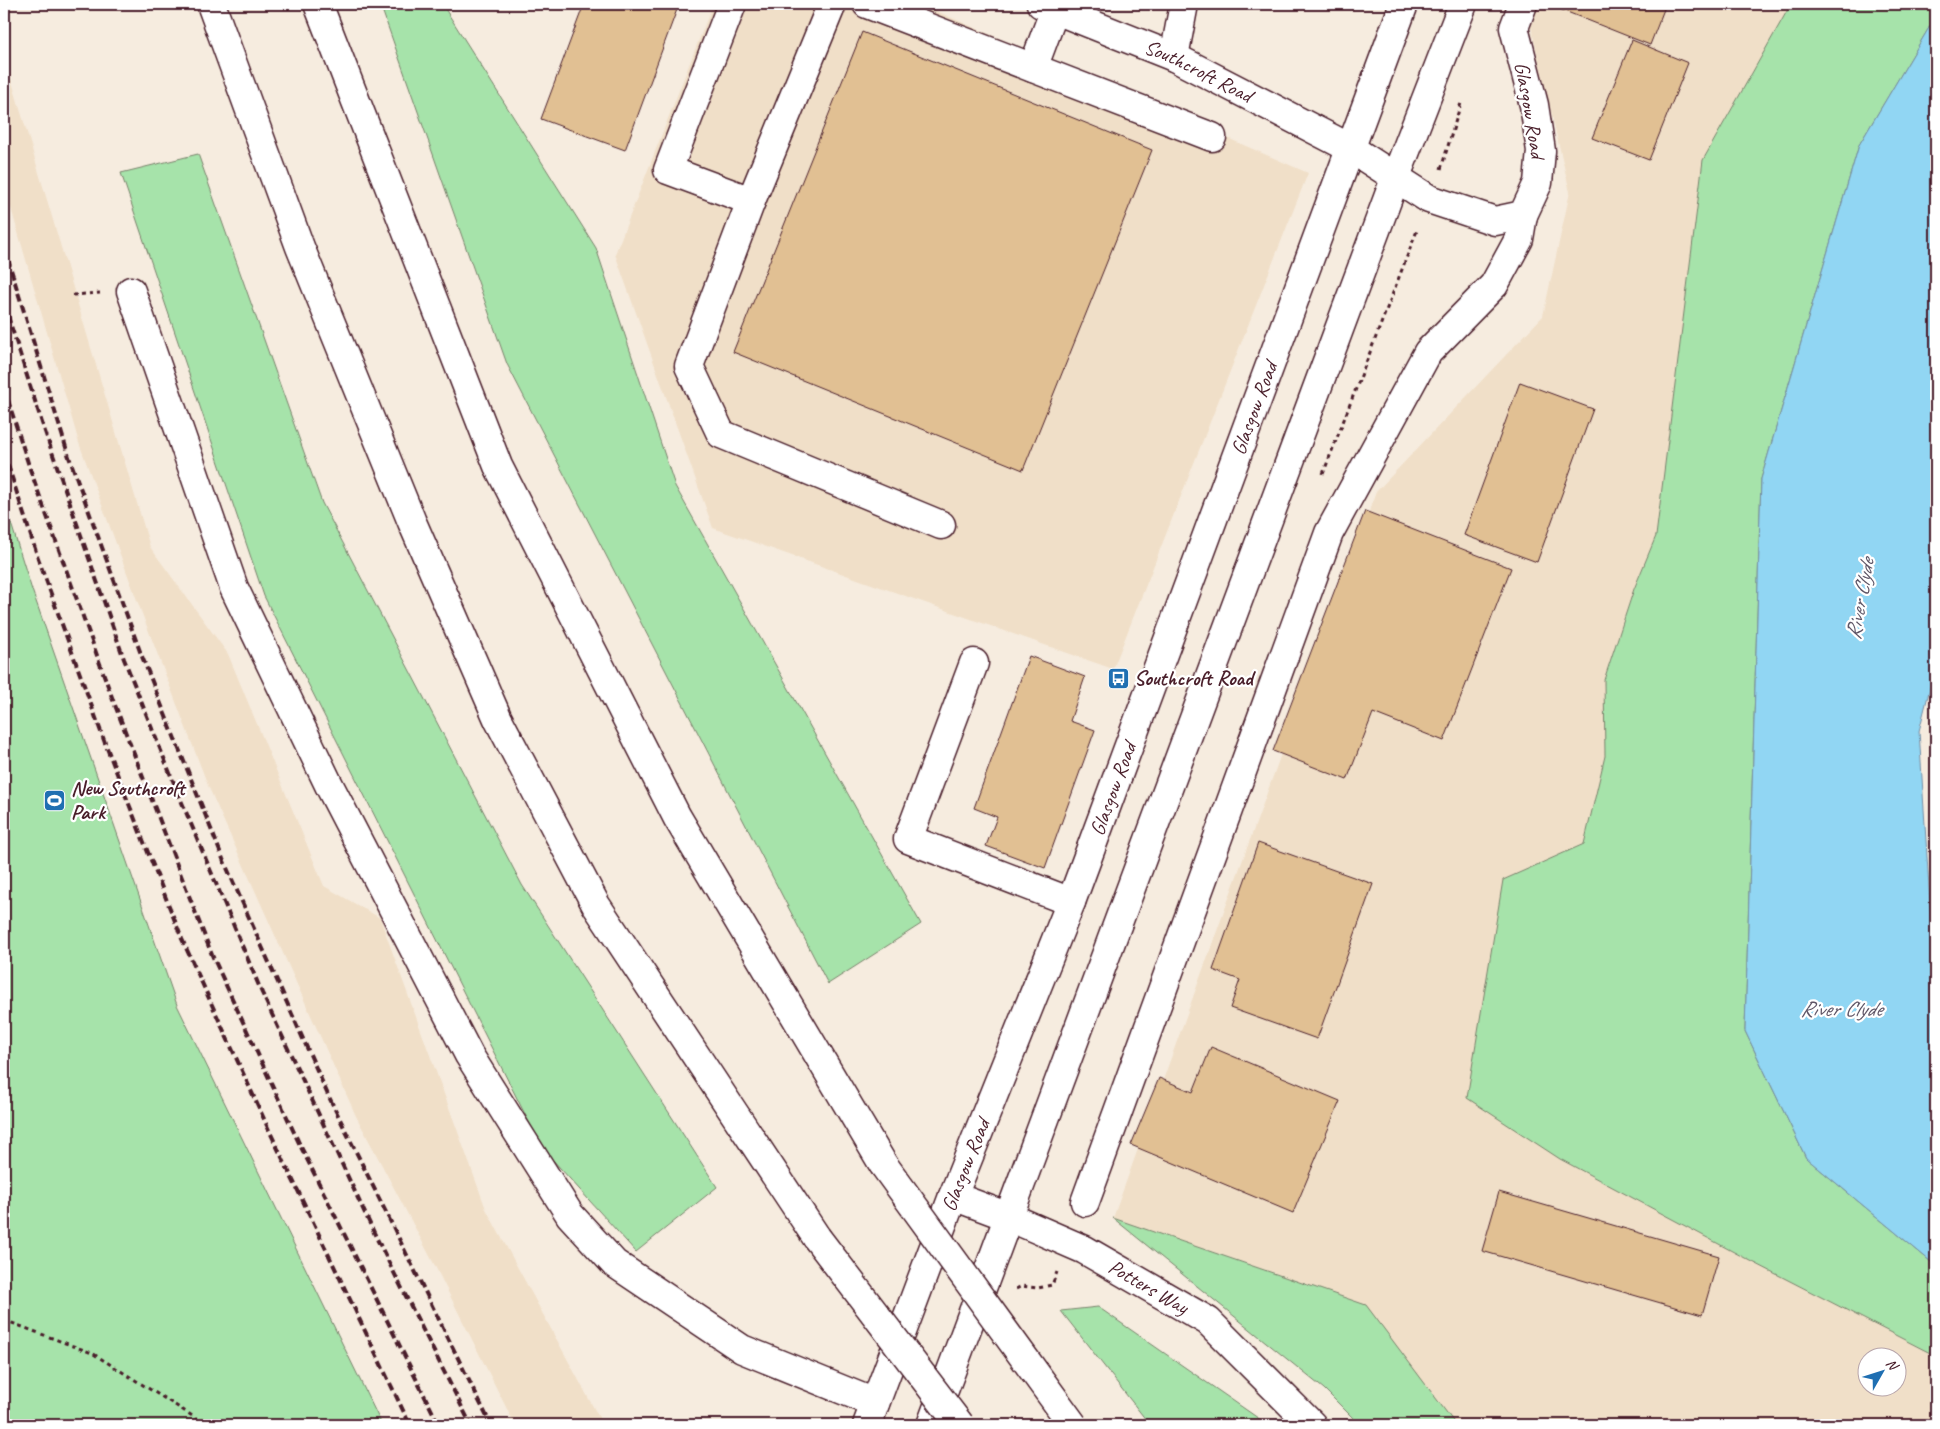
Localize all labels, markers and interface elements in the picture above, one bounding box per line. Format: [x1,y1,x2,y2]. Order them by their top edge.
street label: Southcroft Road [1141,34,1260,110]
street label: Glasgow Road [1509,60,1552,164]
street label: Glasgow Road [1225,355,1284,458]
water label: River Clyde [1839,553,1882,642]
place label: Southcroft Road [1134,665,1256,691]
bus stop icon: Southcroft Road [1106,666,1130,690]
street label: Glasgow Road [1084,735,1143,839]
place label: New Southcroft Park [71,775,187,825]
sports icon: New Southcroft Park [43,788,67,812]
water label: River Clyde [1800,995,1886,1023]
street label: Glasgow Road [935,1112,997,1215]
street label: Potters Way [1104,1253,1195,1321]
north arrow [1858,1346,1908,1396]
text: N [1882,1355,1903,1375]

